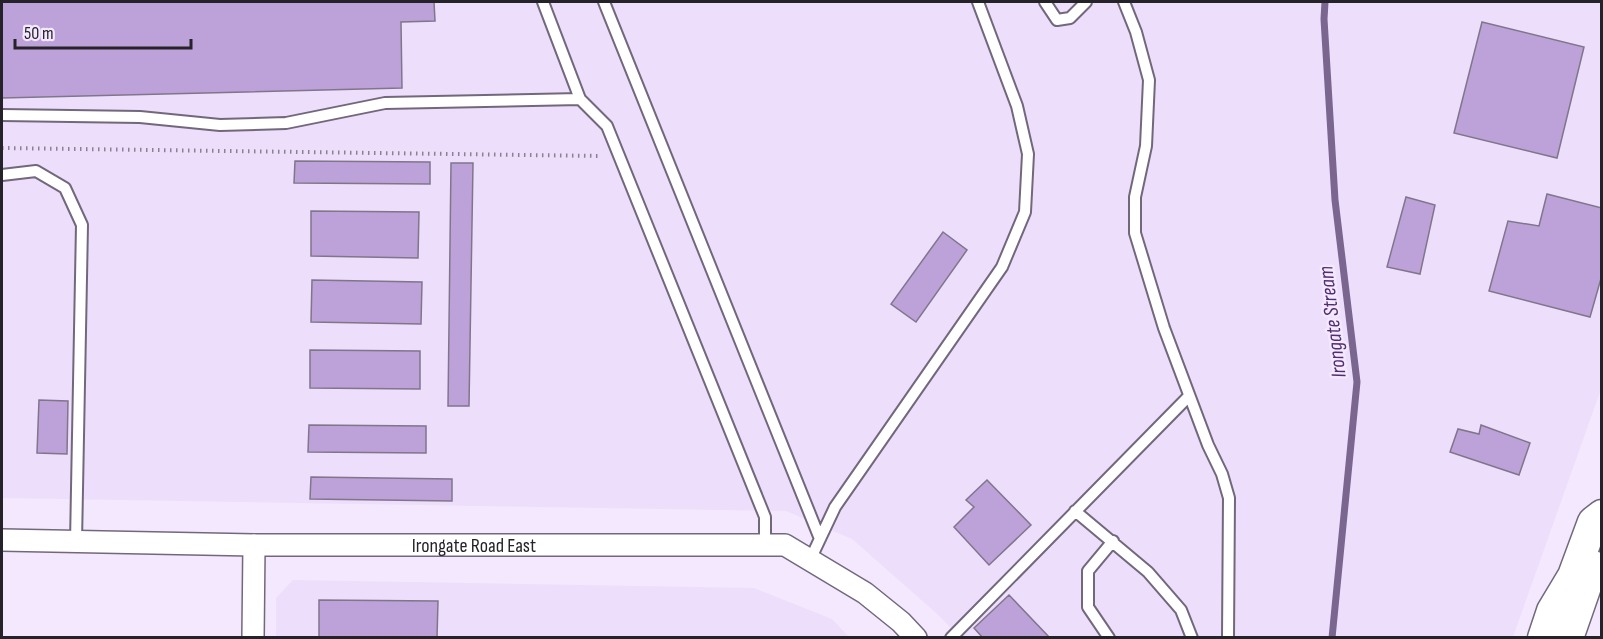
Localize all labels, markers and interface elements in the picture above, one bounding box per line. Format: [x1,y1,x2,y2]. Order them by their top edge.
scale bar [15,12,190,50]
text: 50 m [24,23,54,44]
water label: Irongate Stream [1313,265,1352,379]
street label: Irongate Road East [412,534,536,558]

